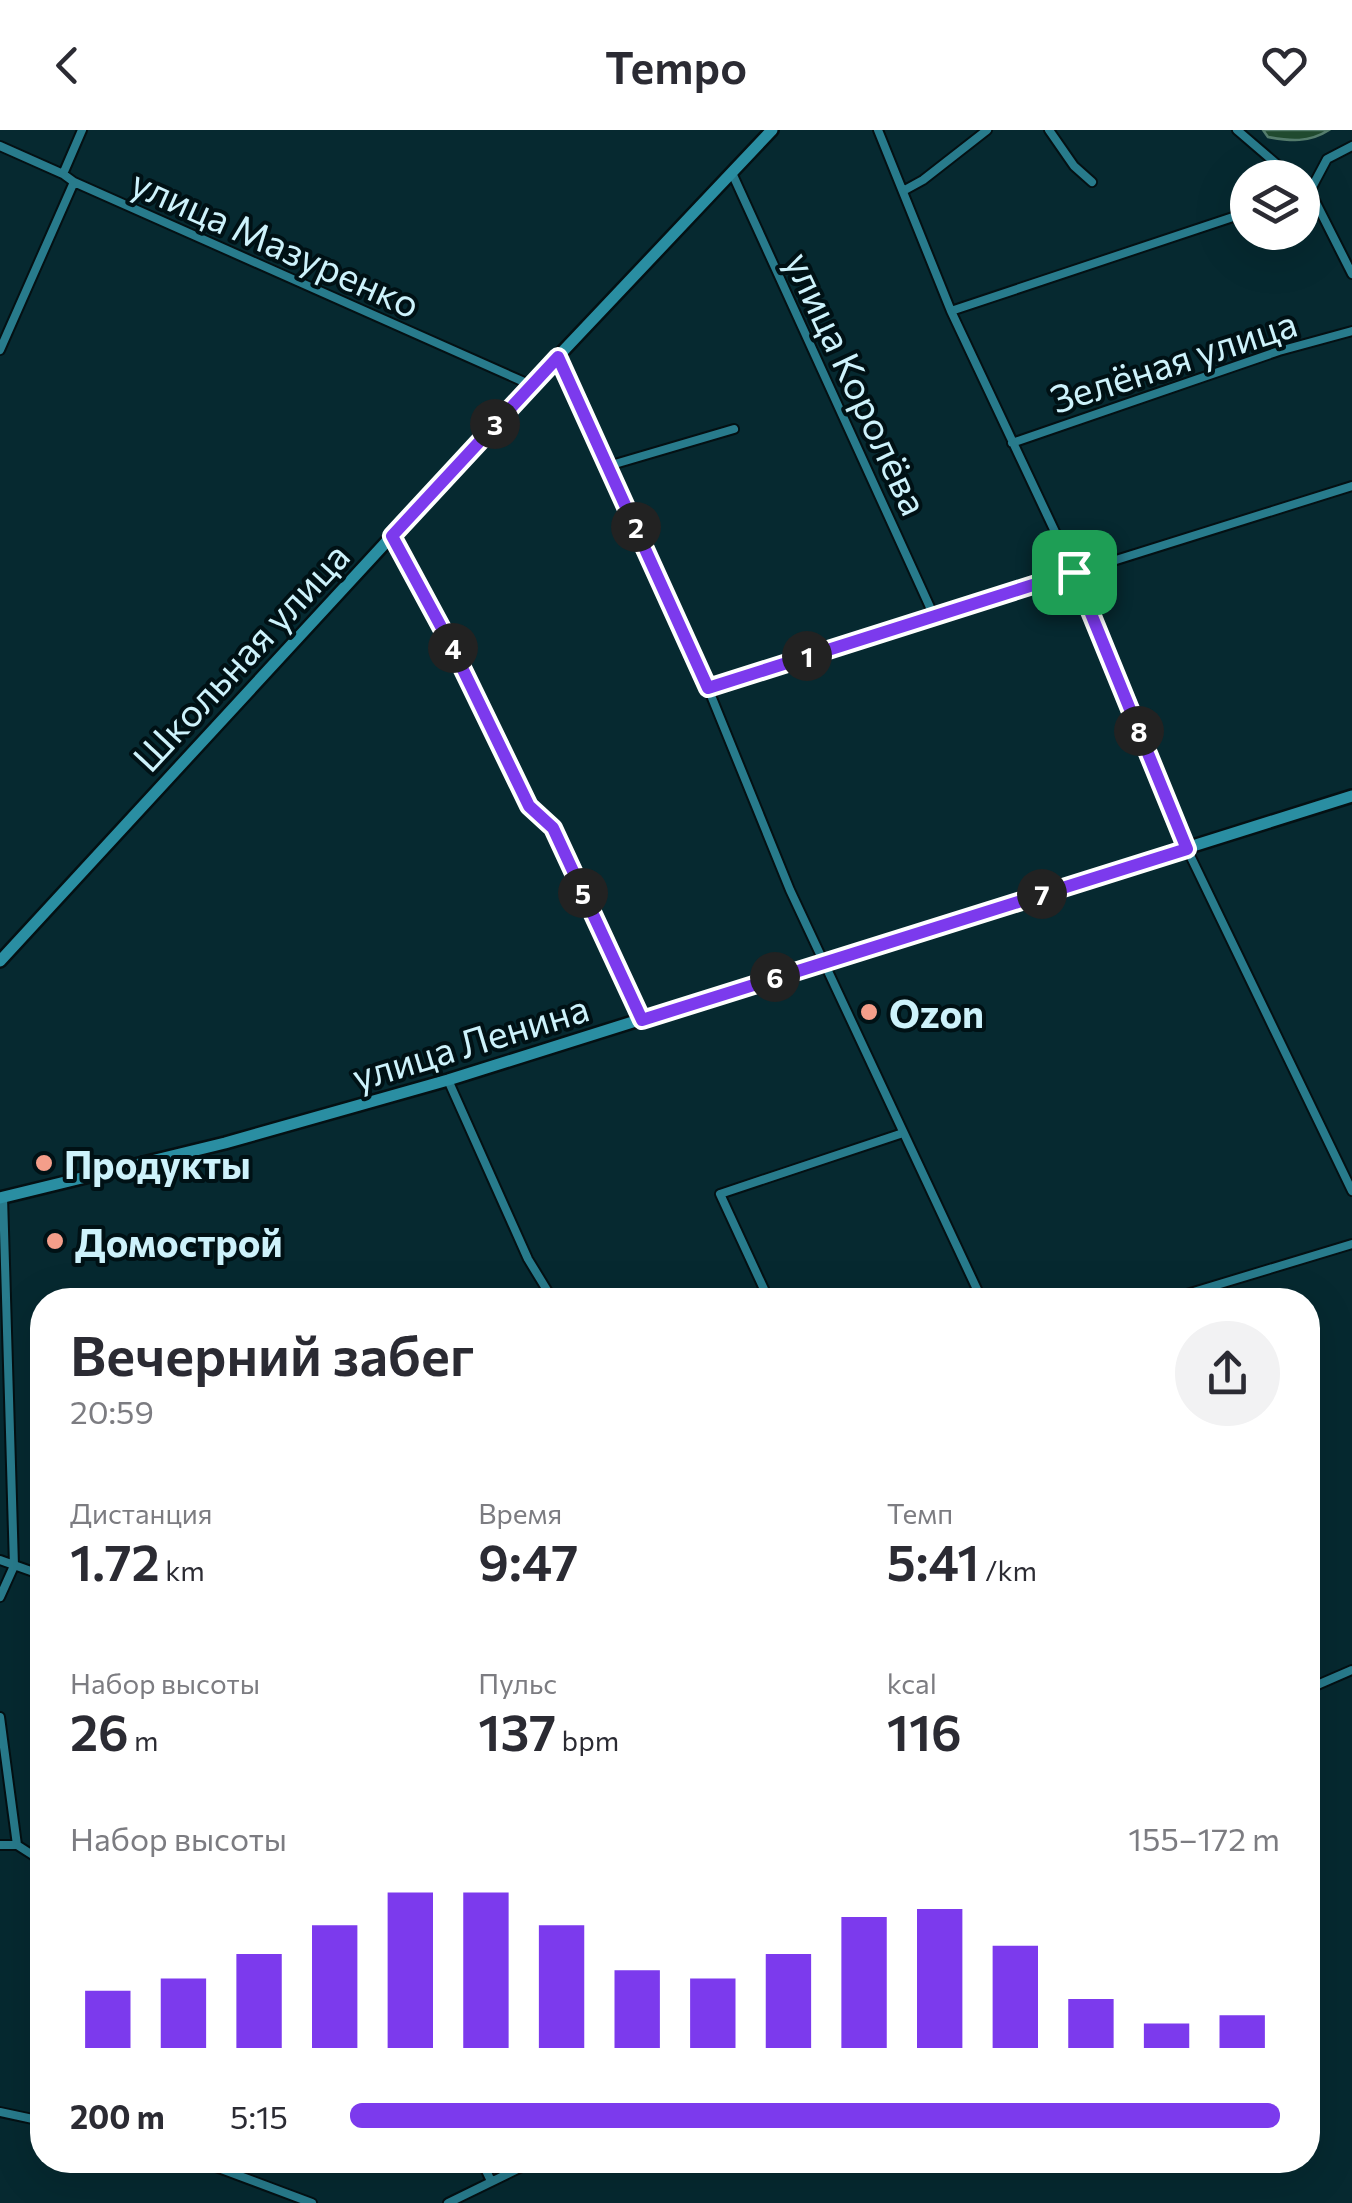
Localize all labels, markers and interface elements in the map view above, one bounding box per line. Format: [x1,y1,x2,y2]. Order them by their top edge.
icon: back [40,38,95,93]
text: Tempo [605,38,747,93]
icon: heart [1257,38,1312,93]
street label: улица Мазуренко [124,157,428,327]
map controls [1230,160,1320,250]
button: layers [1230,160,1320,250]
street label: улица Королёва [777,244,939,522]
street label: Зелёная улица [1044,298,1302,422]
pin: 3 [470,399,520,449]
text: 3 [487,407,503,441]
pin: 2 [611,502,661,552]
text: 2 [628,510,644,544]
pin [1032,530,1117,615]
street label: Школьная улица [122,532,358,780]
icon: arrive [1047,545,1102,600]
pin: 4 [428,623,478,673]
text: 4 [444,631,462,665]
pin: 1 [782,631,832,681]
text: 1 [801,639,813,673]
pin: 8 [1114,706,1164,756]
text: 8 [1130,714,1148,748]
pin: 5 [558,868,608,918]
pin: 7 [1017,869,1067,919]
text: 5 [575,876,591,910]
text: 7 [1034,877,1050,911]
pin: 6 [750,952,800,1002]
text: 6 [766,960,784,994]
street label: улица Ленина [346,983,594,1099]
place label: Ozon [889,989,984,1036]
marker: Ozon [858,1001,880,1023]
place label: Продукты [64,1140,251,1187]
marker: Продукты [33,1152,55,1174]
place label: Домострой [75,1218,283,1265]
marker: Домострой [44,1230,66,1252]
text: Вечерний забег [70,1320,474,1387]
button: share [1175,1321,1280,1426]
text: 20:59 [70,1391,154,1431]
text: Дистанция [70,1496,213,1530]
text: Время [478,1496,562,1530]
text: Темп [887,1496,953,1530]
text: 1.72 [70,1530,160,1591]
text: 9:47 [478,1530,578,1591]
text: 5:41 [887,1530,980,1591]
text: km [160,1553,205,1587]
text: /km [980,1553,1037,1587]
text: Набор высоты [70,1666,260,1700]
text: Пульс [478,1666,557,1700]
text: kcal [887,1666,937,1700]
text: 26 [70,1700,129,1761]
text: 137 [478,1700,556,1761]
text: 116 [887,1700,962,1761]
text: m [129,1723,158,1757]
text: bpm [556,1723,619,1757]
text: Набор высоты [70,1818,287,1858]
text: 155–172 m [1128,1818,1280,1858]
text: 200 m [70,2096,165,2136]
text: 5:15 [230,2096,288,2136]

